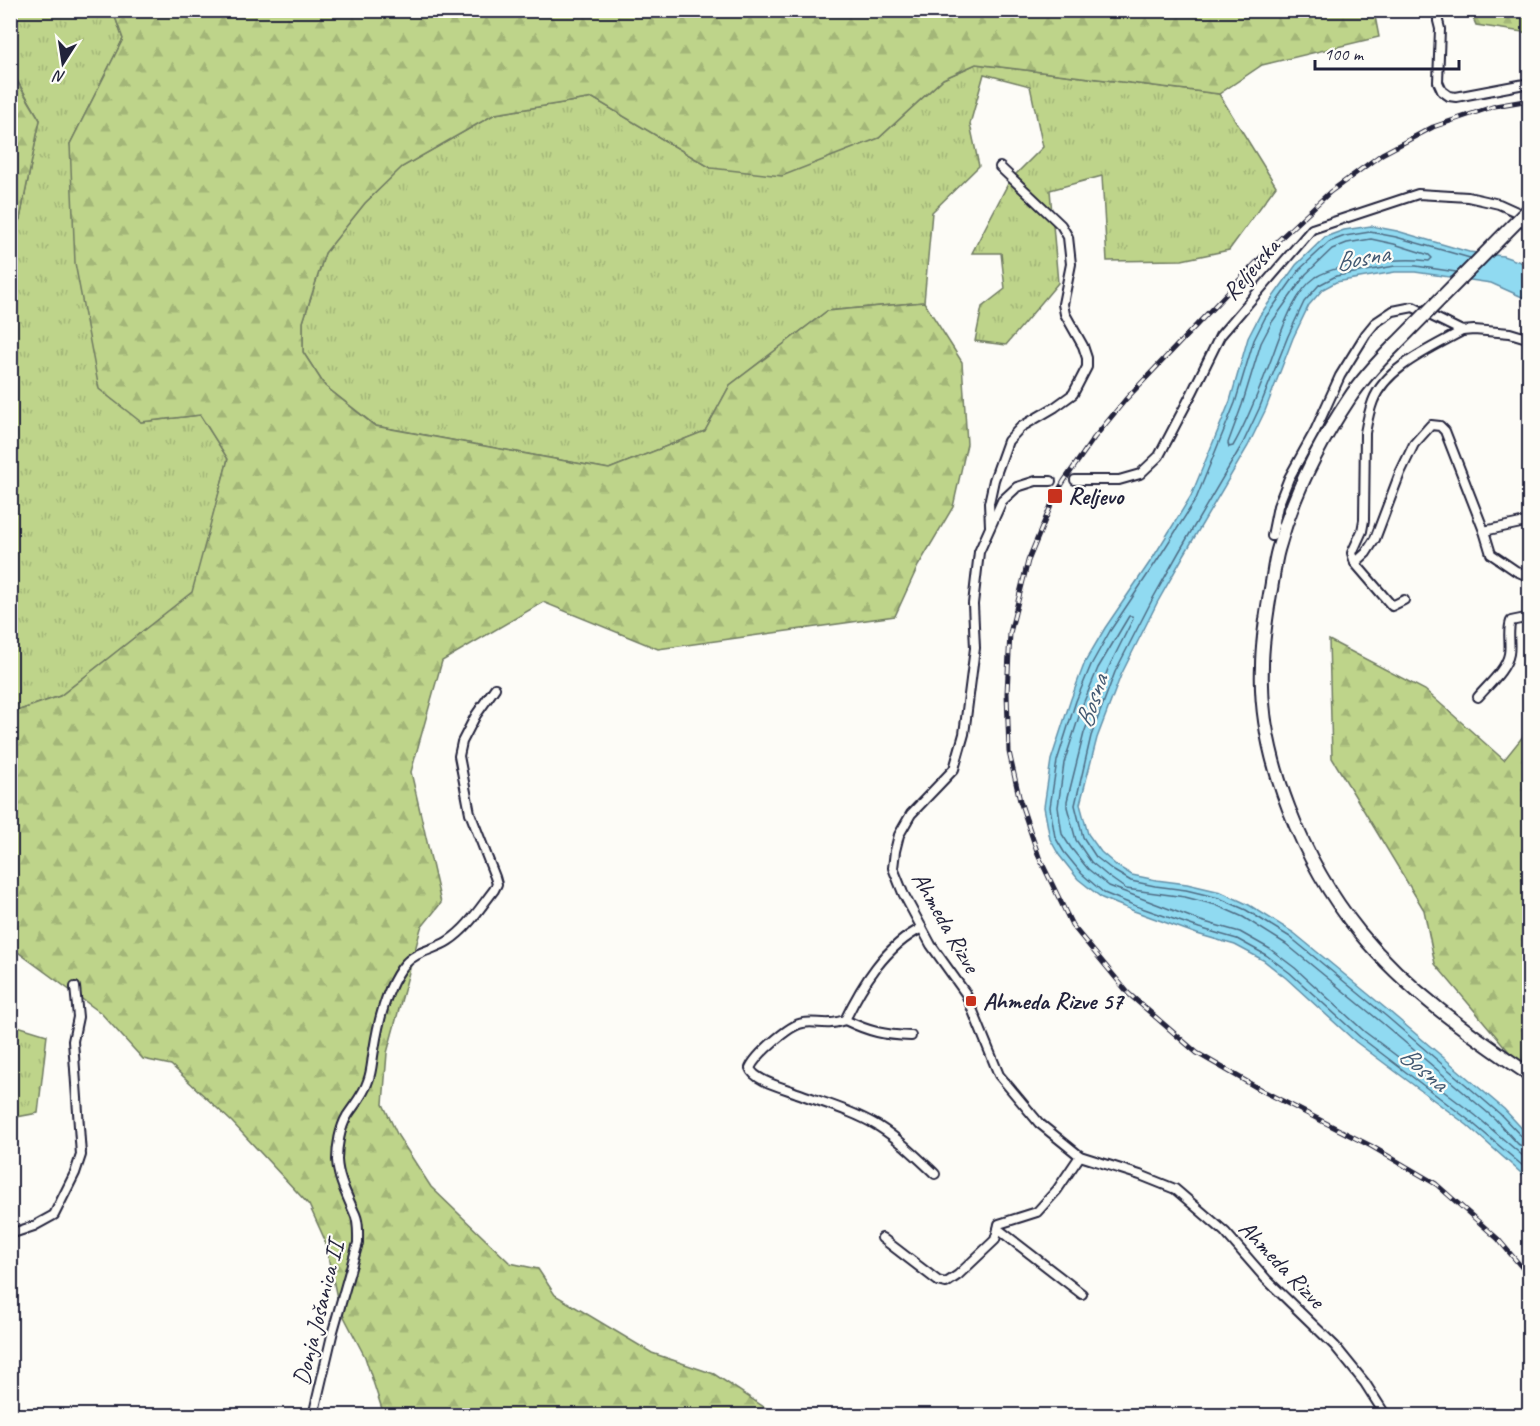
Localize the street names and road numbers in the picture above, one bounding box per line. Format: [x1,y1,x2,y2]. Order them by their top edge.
street label: Reljevska [1216,230,1287,306]
street label: Ahmeda Rizve [905,866,988,980]
street label: Ahmeda Rizve [1233,1214,1333,1316]
street label: Donja Jošanica II [286,1233,352,1388]

